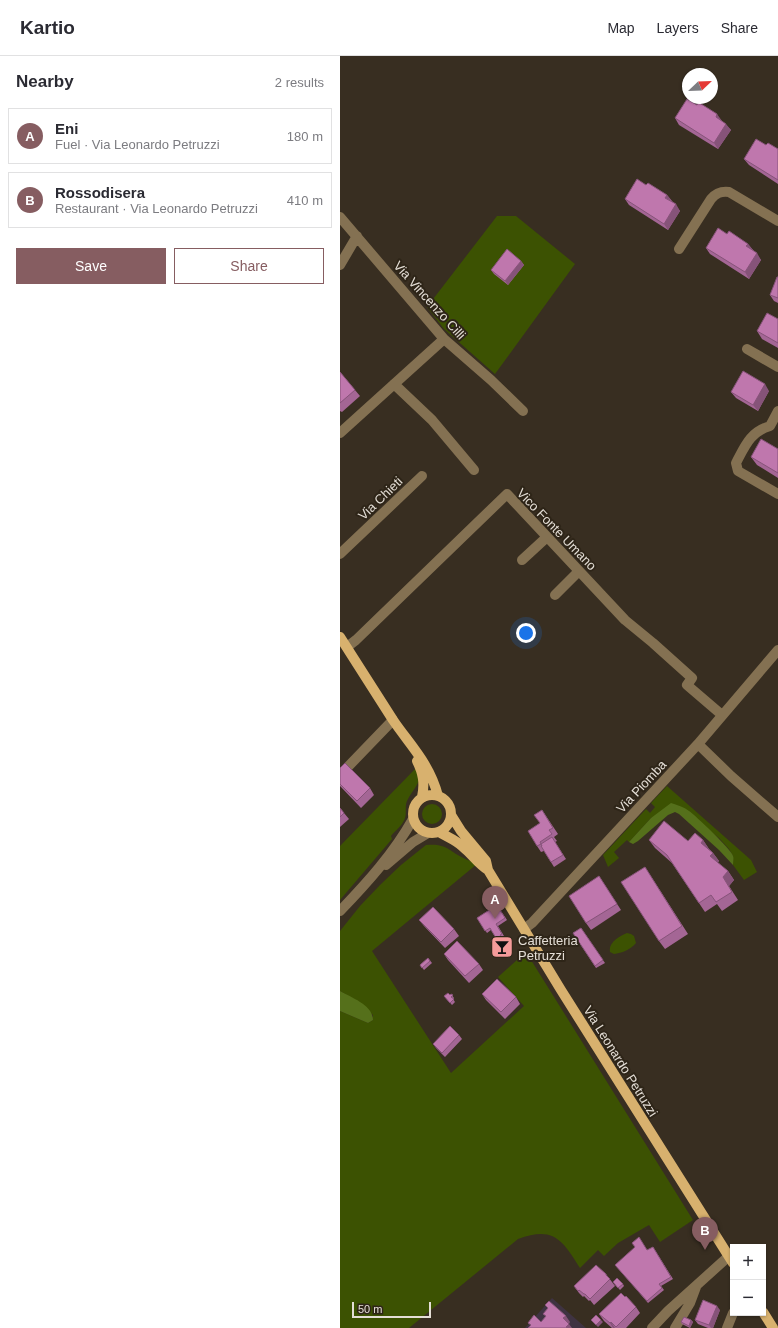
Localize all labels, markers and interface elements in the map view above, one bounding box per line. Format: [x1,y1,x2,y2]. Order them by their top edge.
text: Kartio [20,17,75,38]
text: Map [607,20,635,36]
text: Layers [657,20,699,36]
text: Share [721,20,758,36]
north arrow [682,68,718,104]
text: Nearby [16,72,74,91]
text: 2 results [275,75,324,90]
text: Eni [55,120,78,137]
text: A [25,129,35,144]
text: 180 m [287,129,323,144]
text: Fuel · Via Leonardo Petruzzi [55,137,220,152]
text: Rossodisera [55,184,145,201]
text: B [25,193,35,208]
text: 410 m [287,193,323,208]
text: Restaurant · Via Leonardo Petruzzi [55,201,258,216]
button: Save [16,248,166,284]
button: Share [174,248,324,284]
street label: Via Vincenzo Cilli [391,258,469,343]
street label: Via Chieti [355,474,406,523]
street label: Vico Fonte Umano [514,485,599,573]
your location [516,623,536,643]
street label: Via Piomba [613,756,670,816]
pin: A [482,886,508,919]
place label: Caffetteria Petruzzi [518,933,579,963]
bar icon: Caffetteria Petruzzi [489,934,515,960]
street label: Via Leonardo Petruzzi [580,1003,661,1119]
pin: B [692,1217,718,1250]
map controls [730,1244,766,1316]
button: + [730,1244,766,1280]
button: − [730,1280,766,1316]
scale bar [352,1300,431,1319]
text: 50 m [358,1303,382,1315]

